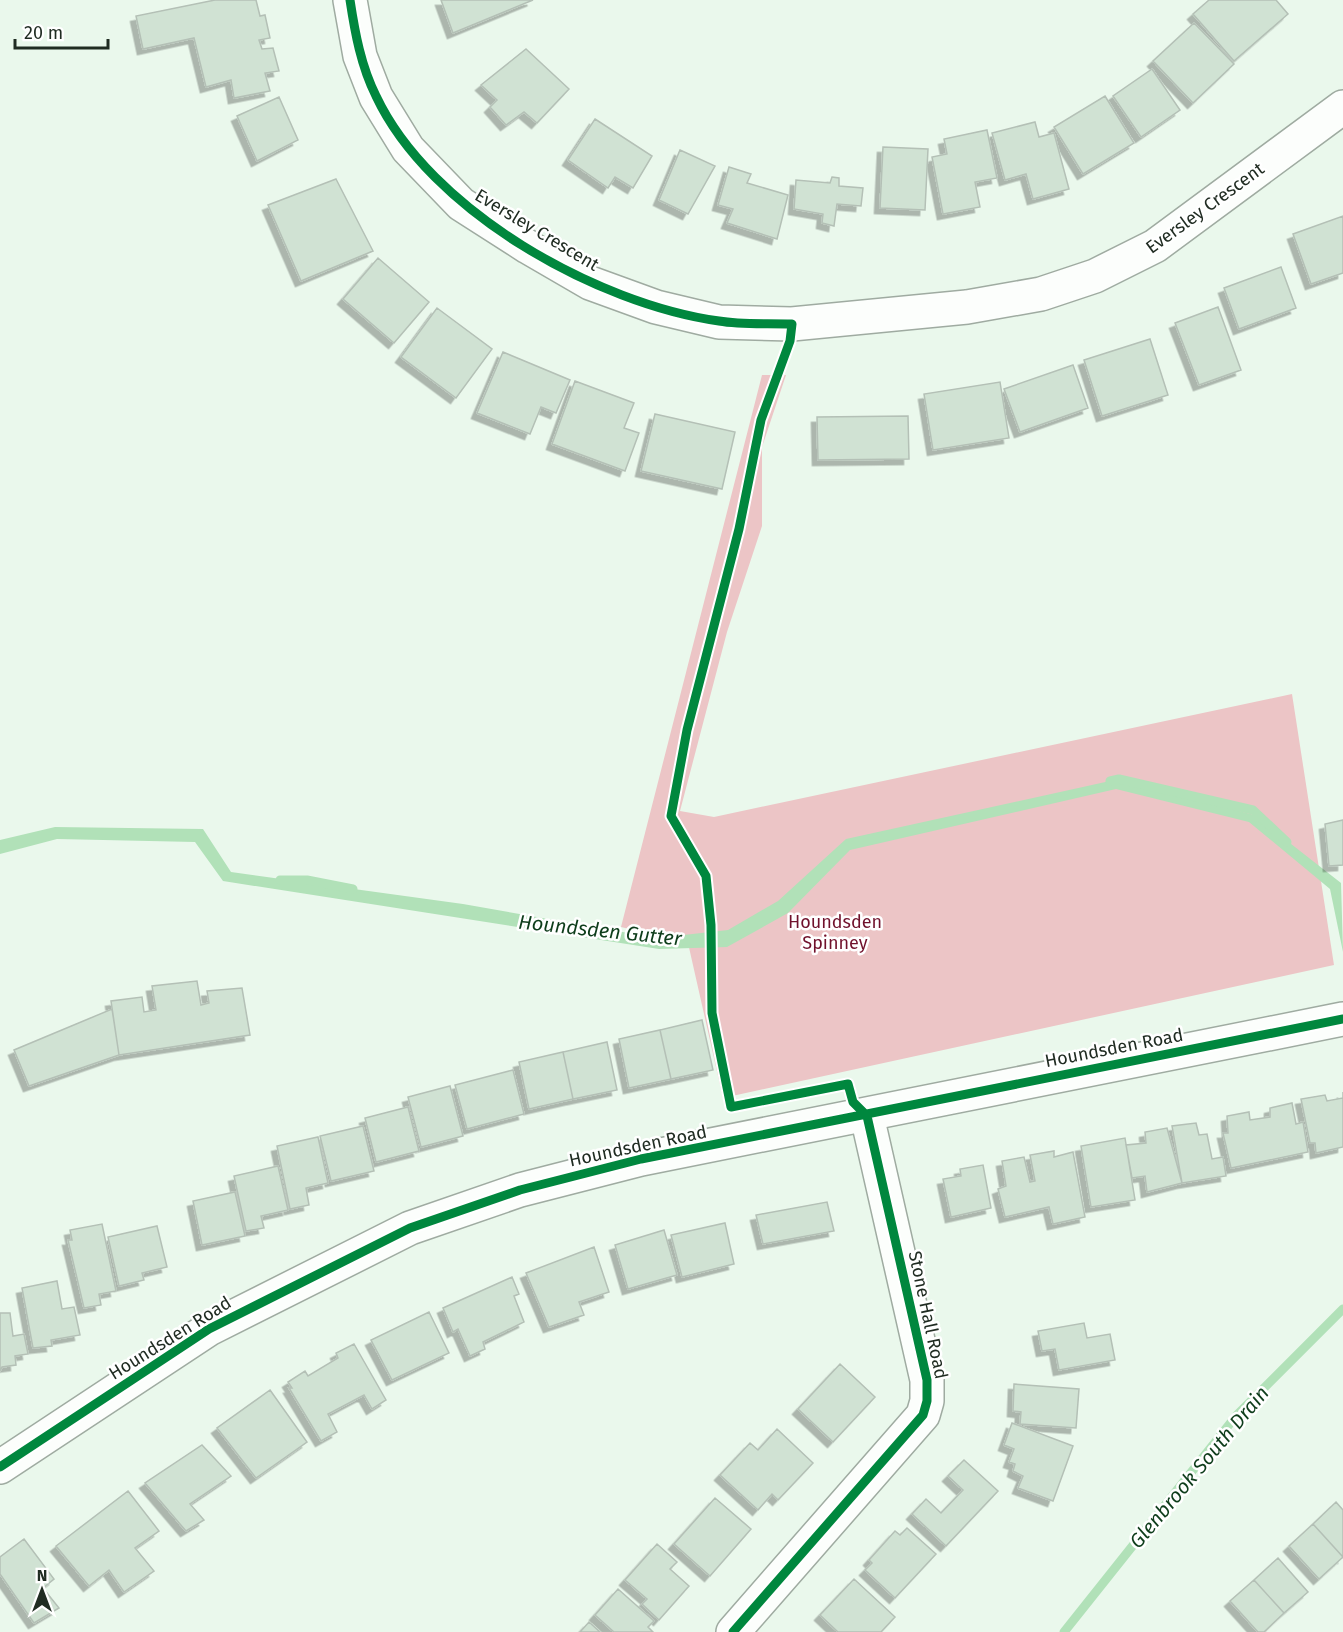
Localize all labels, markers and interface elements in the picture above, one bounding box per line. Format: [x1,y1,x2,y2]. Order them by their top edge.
scale bar [15,12,108,50]
text: 20 m [24,22,63,44]
street label: Eversley Crescent [1141,157,1269,258]
street label: Eversley Crescent [471,184,604,276]
water label: Houndsden Gutter [517,910,684,951]
park label: Houndsden Spinney [788,911,882,954]
street label: Houndsden Road [1043,1024,1185,1072]
street label: Houndsden Road [567,1121,709,1171]
street label: Stone Hall Road [904,1249,952,1381]
street label: Houndsden Road [105,1291,235,1385]
water label: Glenbrook South Drain [1124,1381,1274,1553]
north arrow [12,1560,72,1620]
text: N [37,1566,47,1585]

